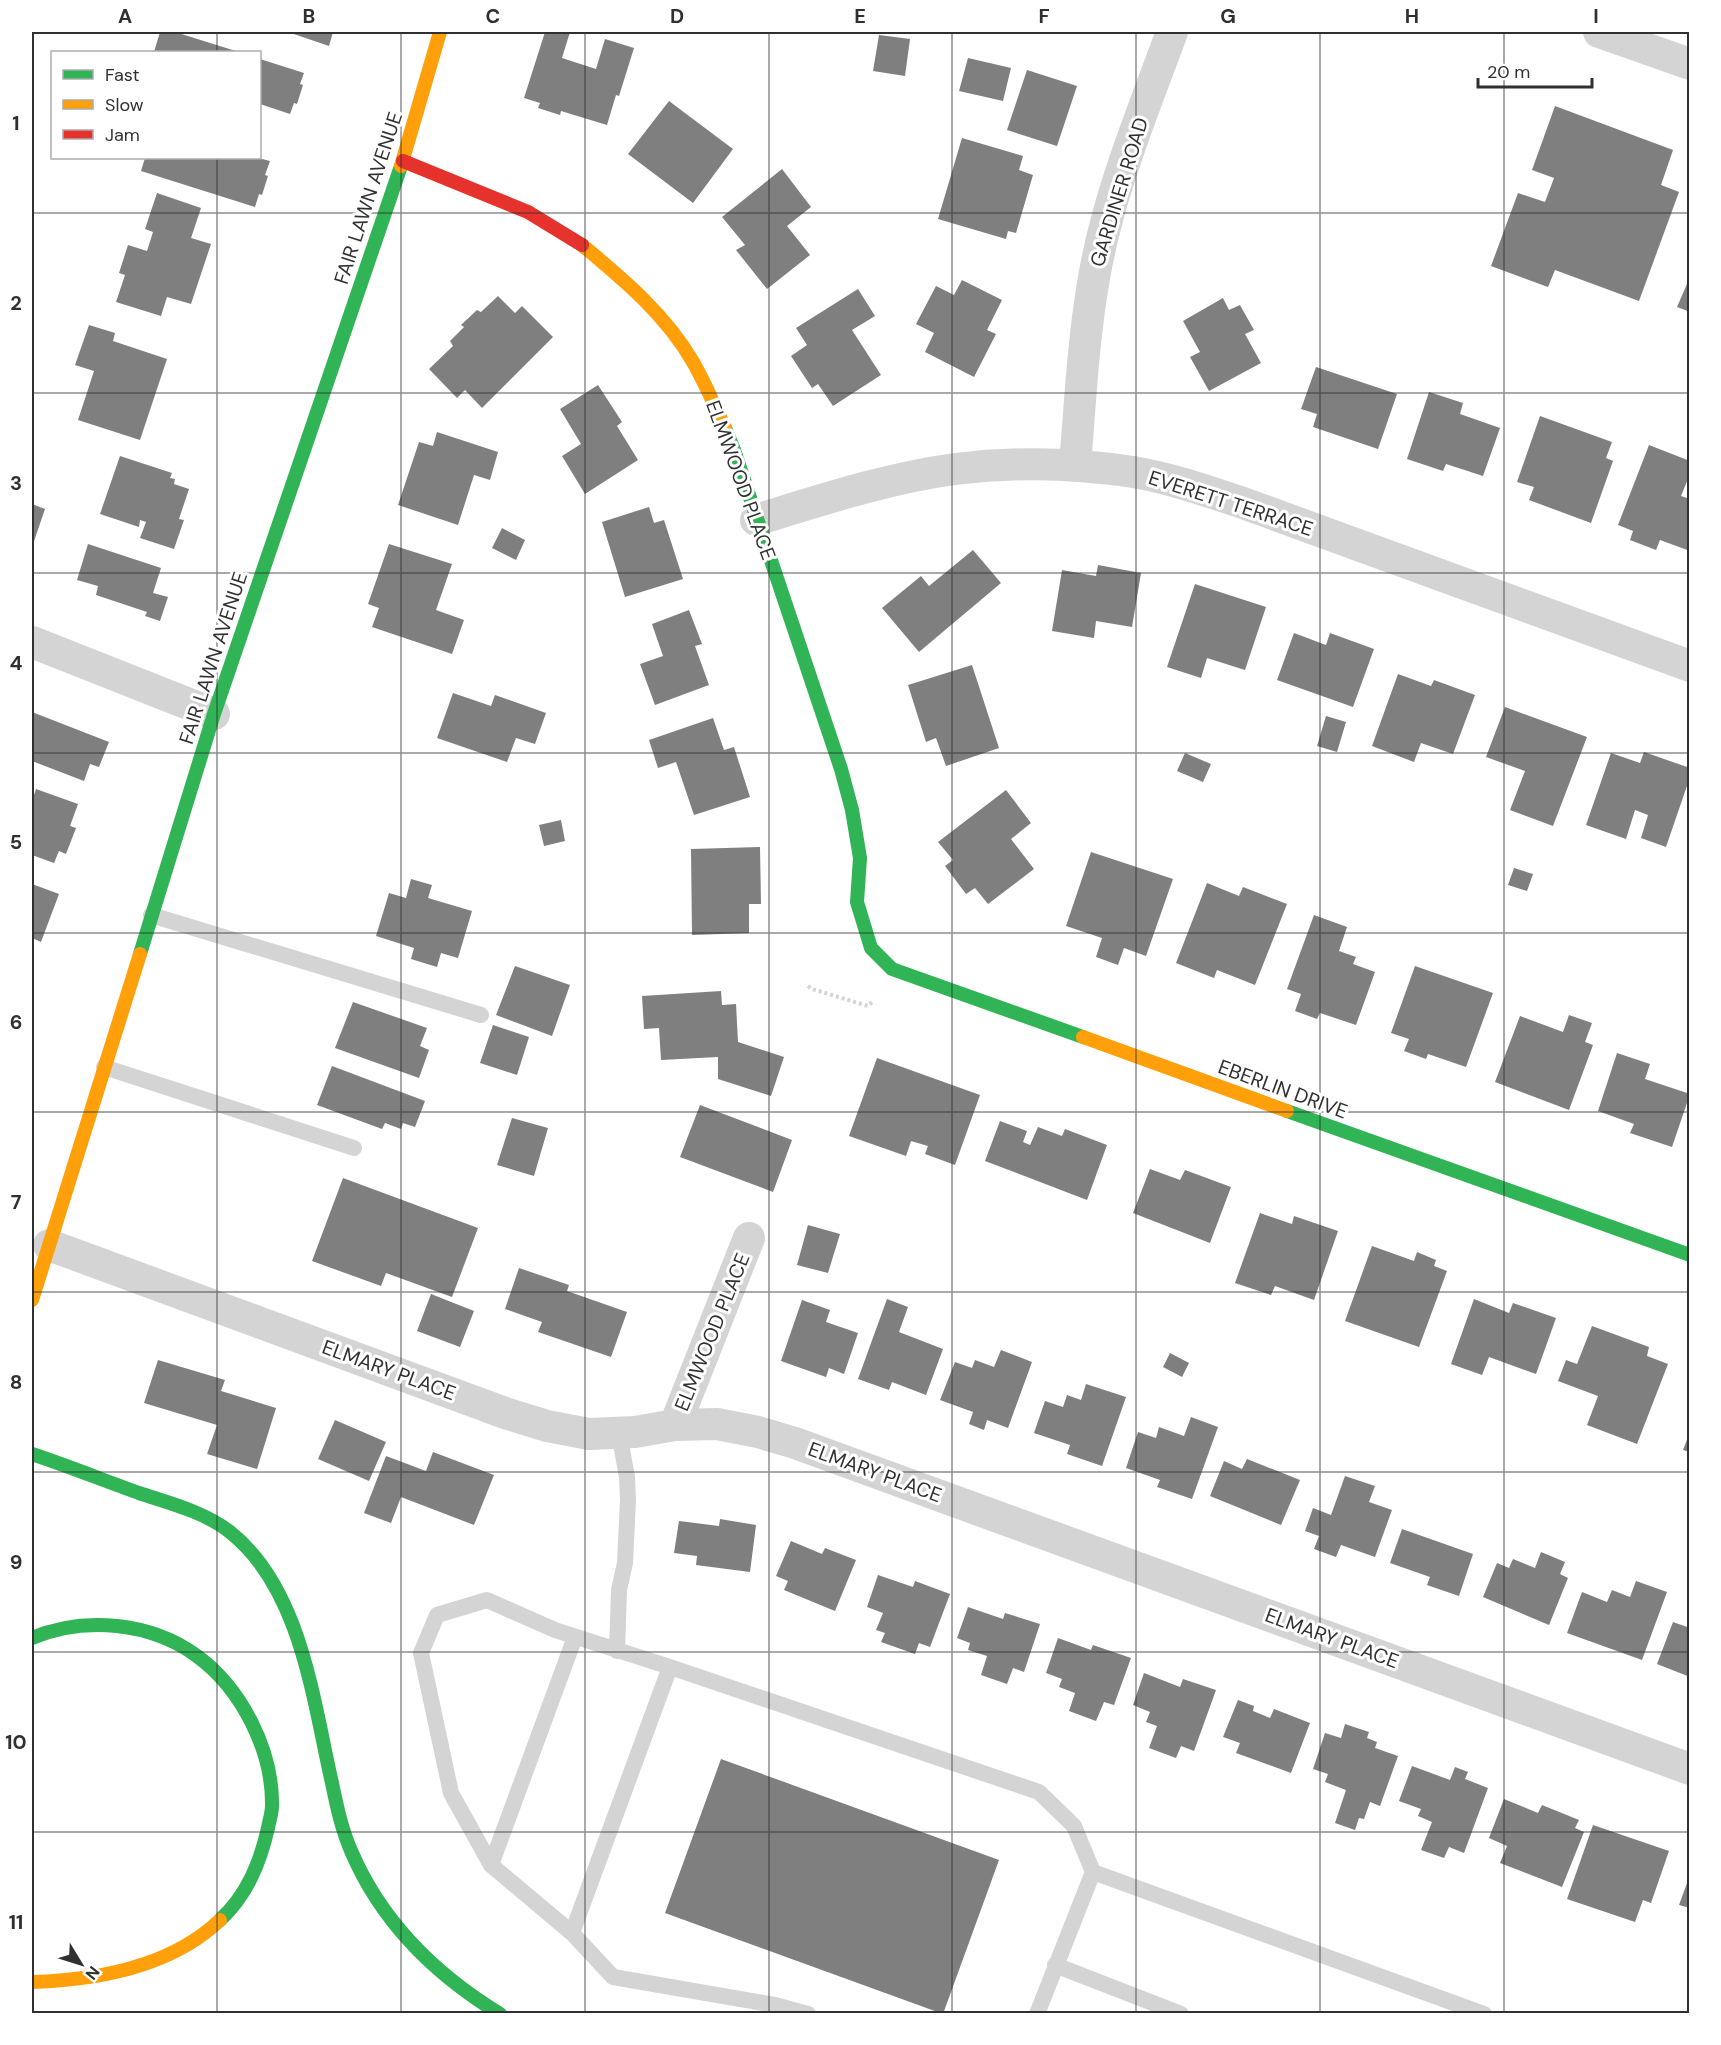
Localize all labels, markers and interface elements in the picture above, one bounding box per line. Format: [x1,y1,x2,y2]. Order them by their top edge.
text: A [118,3,132,29]
text: B [303,3,315,29]
text: C [486,3,500,29]
text: D [670,3,684,29]
text: E [854,3,866,29]
text: F [1038,3,1050,29]
text: G [1220,3,1236,29]
text: H [1405,3,1419,29]
text: I [1593,3,1599,29]
legend [51,51,261,159]
scale bar [1478,51,1592,89]
text: 20 m [1487,60,1530,84]
text: Fast [105,63,140,87]
text: Slow [105,93,144,117]
street label: FAIR LAWN AVENUE [328,109,408,287]
text: 1 [12,110,20,136]
street label: GARDINER ROAD [1084,114,1154,270]
text: Jam [105,123,140,147]
text: 2 [10,290,22,316]
street label: ELMWOOD PLACE [700,397,782,563]
street label: EVERETT TERRACE [1146,464,1316,542]
text: 3 [10,470,22,496]
street label: FAIR LAWN AVENUE [173,569,253,747]
text: 4 [10,650,23,676]
text: 5 [10,829,22,855]
text: 6 [10,1009,22,1035]
street label: EBERLIN DRIVE [1215,1054,1351,1124]
text: 7 [11,1189,22,1215]
street label: ELMWOOD PLACE [669,1249,755,1415]
street label: ELMARY PLACE [319,1334,459,1406]
text: 8 [10,1369,22,1395]
street label: ELMARY PLACE [805,1436,945,1508]
text: 9 [10,1549,22,1575]
street label: ELMARY PLACE [1262,1602,1402,1674]
text: 10 [5,1729,27,1755]
text: 11 [9,1909,23,1935]
north arrow [51,1934,111,1994]
text: N [81,1962,104,1984]

